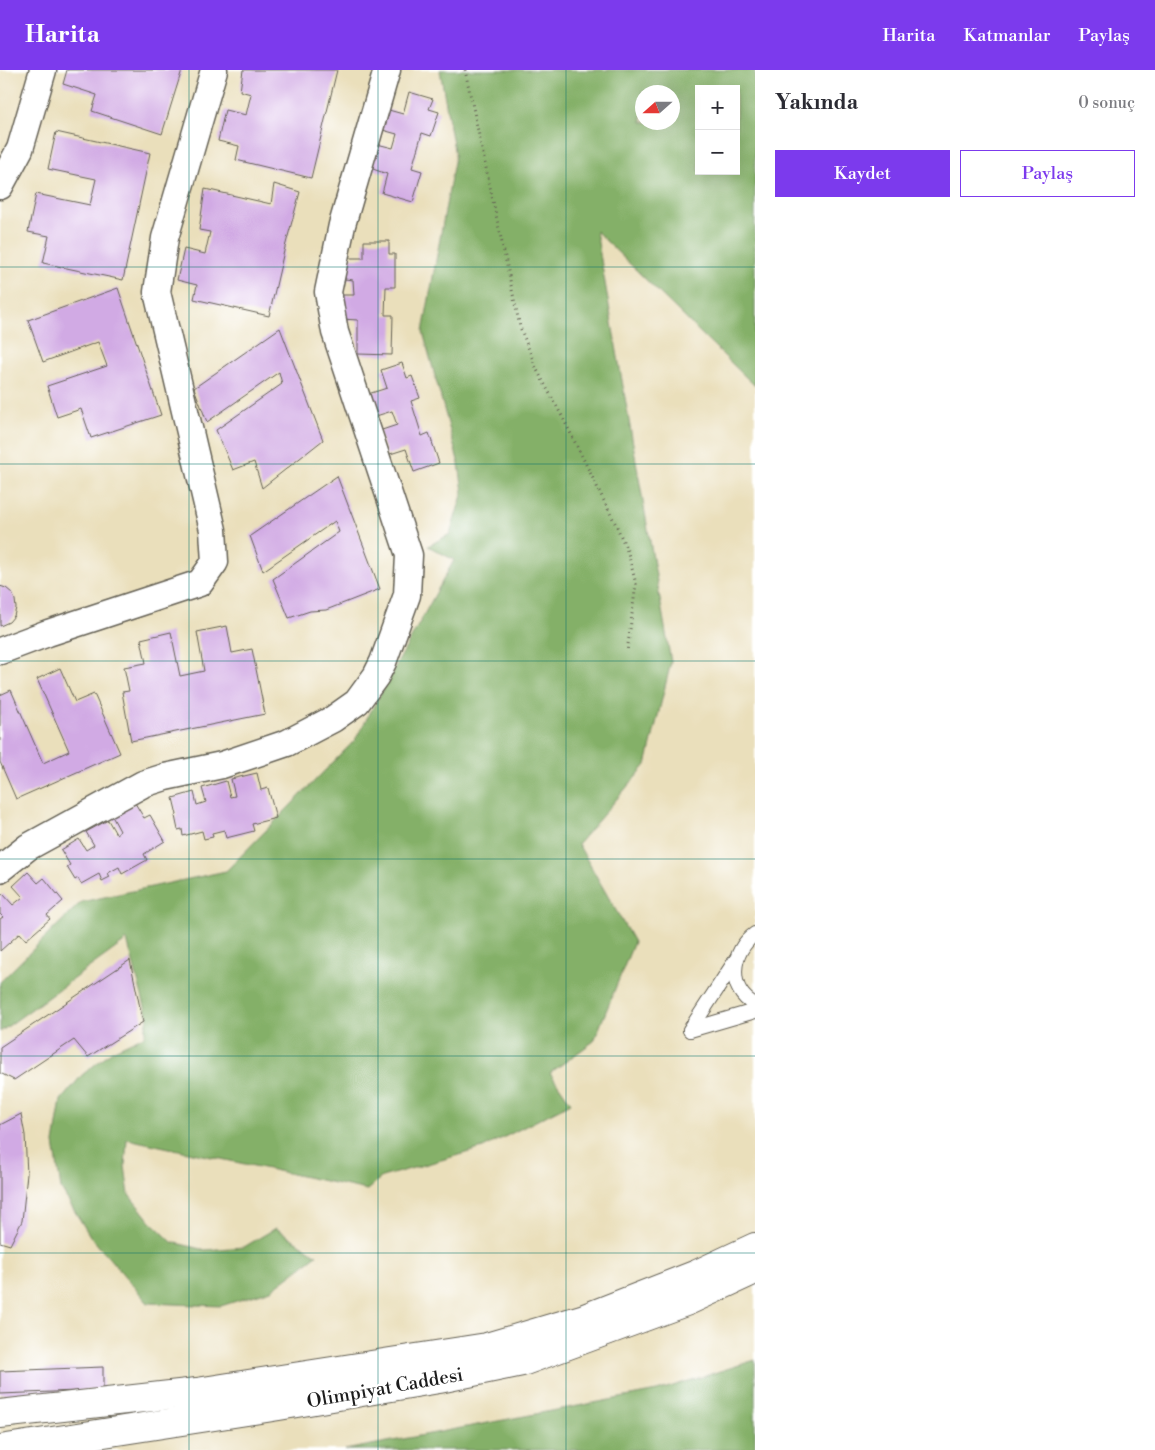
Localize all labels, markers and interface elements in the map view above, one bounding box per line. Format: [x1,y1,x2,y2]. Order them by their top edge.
text: Harita [25,20,100,50]
text: Harita [882,24,935,47]
text: Katmanlar [963,24,1051,47]
text: Paylaş [1079,24,1130,47]
north arrow [635,85,680,130]
map controls [695,85,740,175]
button: + [695,85,740,130]
text: Yakında [775,90,858,116]
text: 0 sonuç [1078,93,1135,113]
button: − [695,130,740,175]
button: Kaydet [775,150,950,197]
button: Paylaş [960,150,1135,197]
street label: Olimpiyat Caddesi [305,1362,465,1414]

